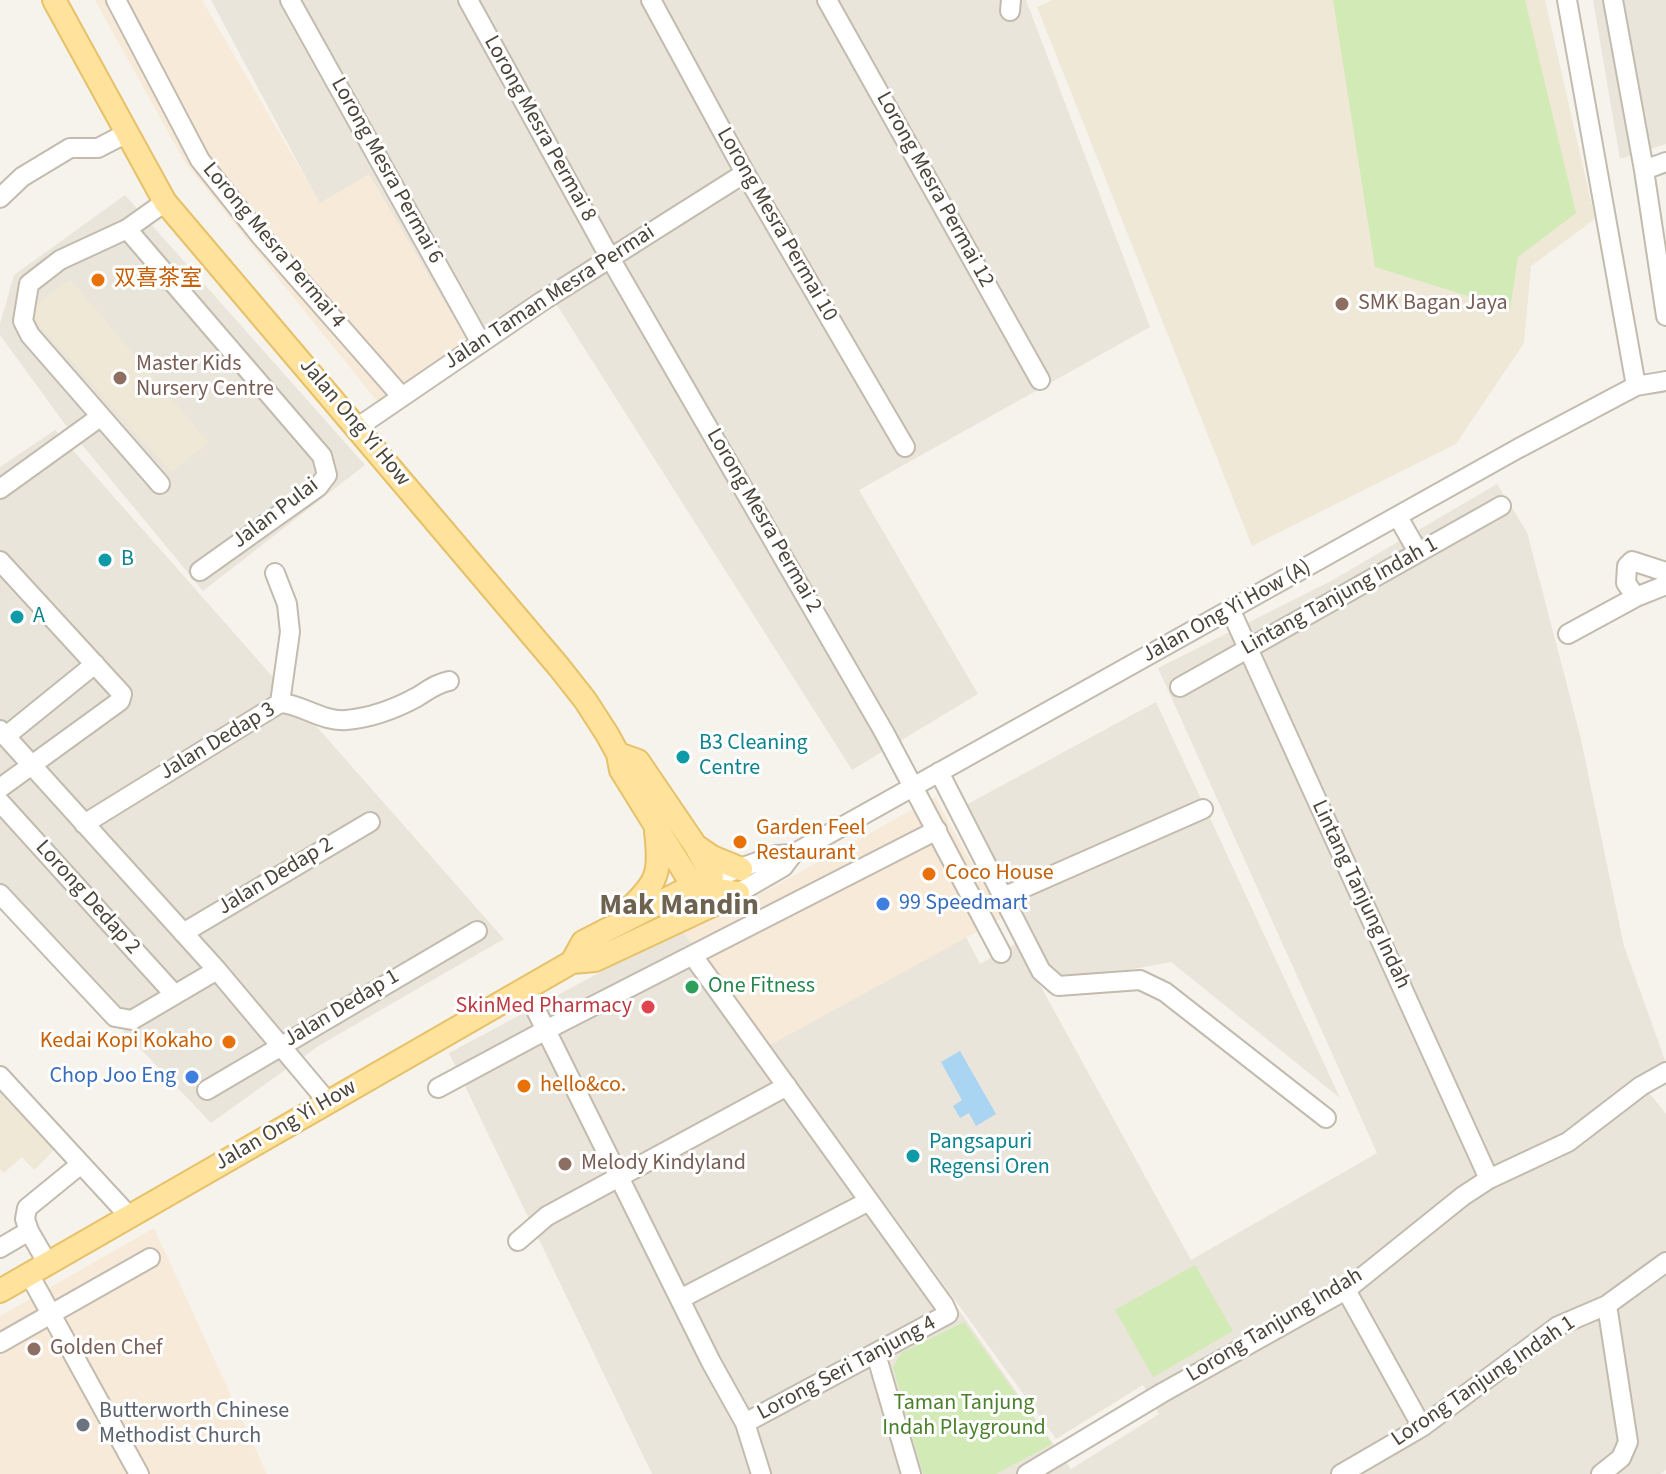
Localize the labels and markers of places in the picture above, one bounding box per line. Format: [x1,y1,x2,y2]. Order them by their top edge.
place label: 双喜茶室 [114,267,202,293]
marker: 双喜茶室 [89,271,107,289]
place label: SMK Bagan Jaya [1358,291,1508,317]
marker: SMK Bagan Jaya [1333,295,1351,313]
place label: Master Kids Nursery Centre [136,352,274,404]
marker: Master Kids Nursery Centre [111,369,129,387]
place label: B [121,547,134,573]
marker: B [96,551,114,569]
place label: A [33,604,45,630]
marker: A [8,608,26,626]
place label: B3 Cleaning Centre [699,731,808,782]
marker: B3 Cleaning Centre [674,748,692,766]
place label: Garden Feel Restaurant [756,816,866,868]
marker: Garden Feel Restaurant [731,833,749,851]
place label: Coco House [945,861,1054,887]
marker: Coco House [920,865,938,883]
place label: 99 Speedmart [899,891,1028,917]
marker: 99 Speedmart [874,895,892,913]
place label: One Fitness [708,974,815,1000]
marker: One Fitness [683,978,701,996]
place label: SkinMed Pharmacy [455,994,632,1020]
marker: SkinMed Pharmacy [639,998,657,1016]
place label: Kedai Kopi Kokaho [40,1029,213,1055]
marker: Kedai Kopi Kokaho [220,1033,238,1051]
place label: Chop Joo Eng [49,1064,176,1090]
marker: Chop Joo Eng [183,1068,201,1086]
place label: hello&co. [540,1073,626,1099]
marker: hello&co. [515,1077,533,1095]
place label: Pangsapuri Regensi Oren [929,1130,1050,1182]
marker: Pangsapuri Regensi Oren [904,1147,922,1165]
place label: Melody Kindyland [581,1151,746,1177]
marker: Melody Kindyland [556,1155,574,1173]
place label: Golden Chef [50,1336,162,1362]
marker: Golden Chef [25,1340,43,1358]
place label: Butterworth Chinese Methodist Church [99,1399,289,1450]
marker: Butterworth Chinese Methodist Church [74,1416,92,1434]

